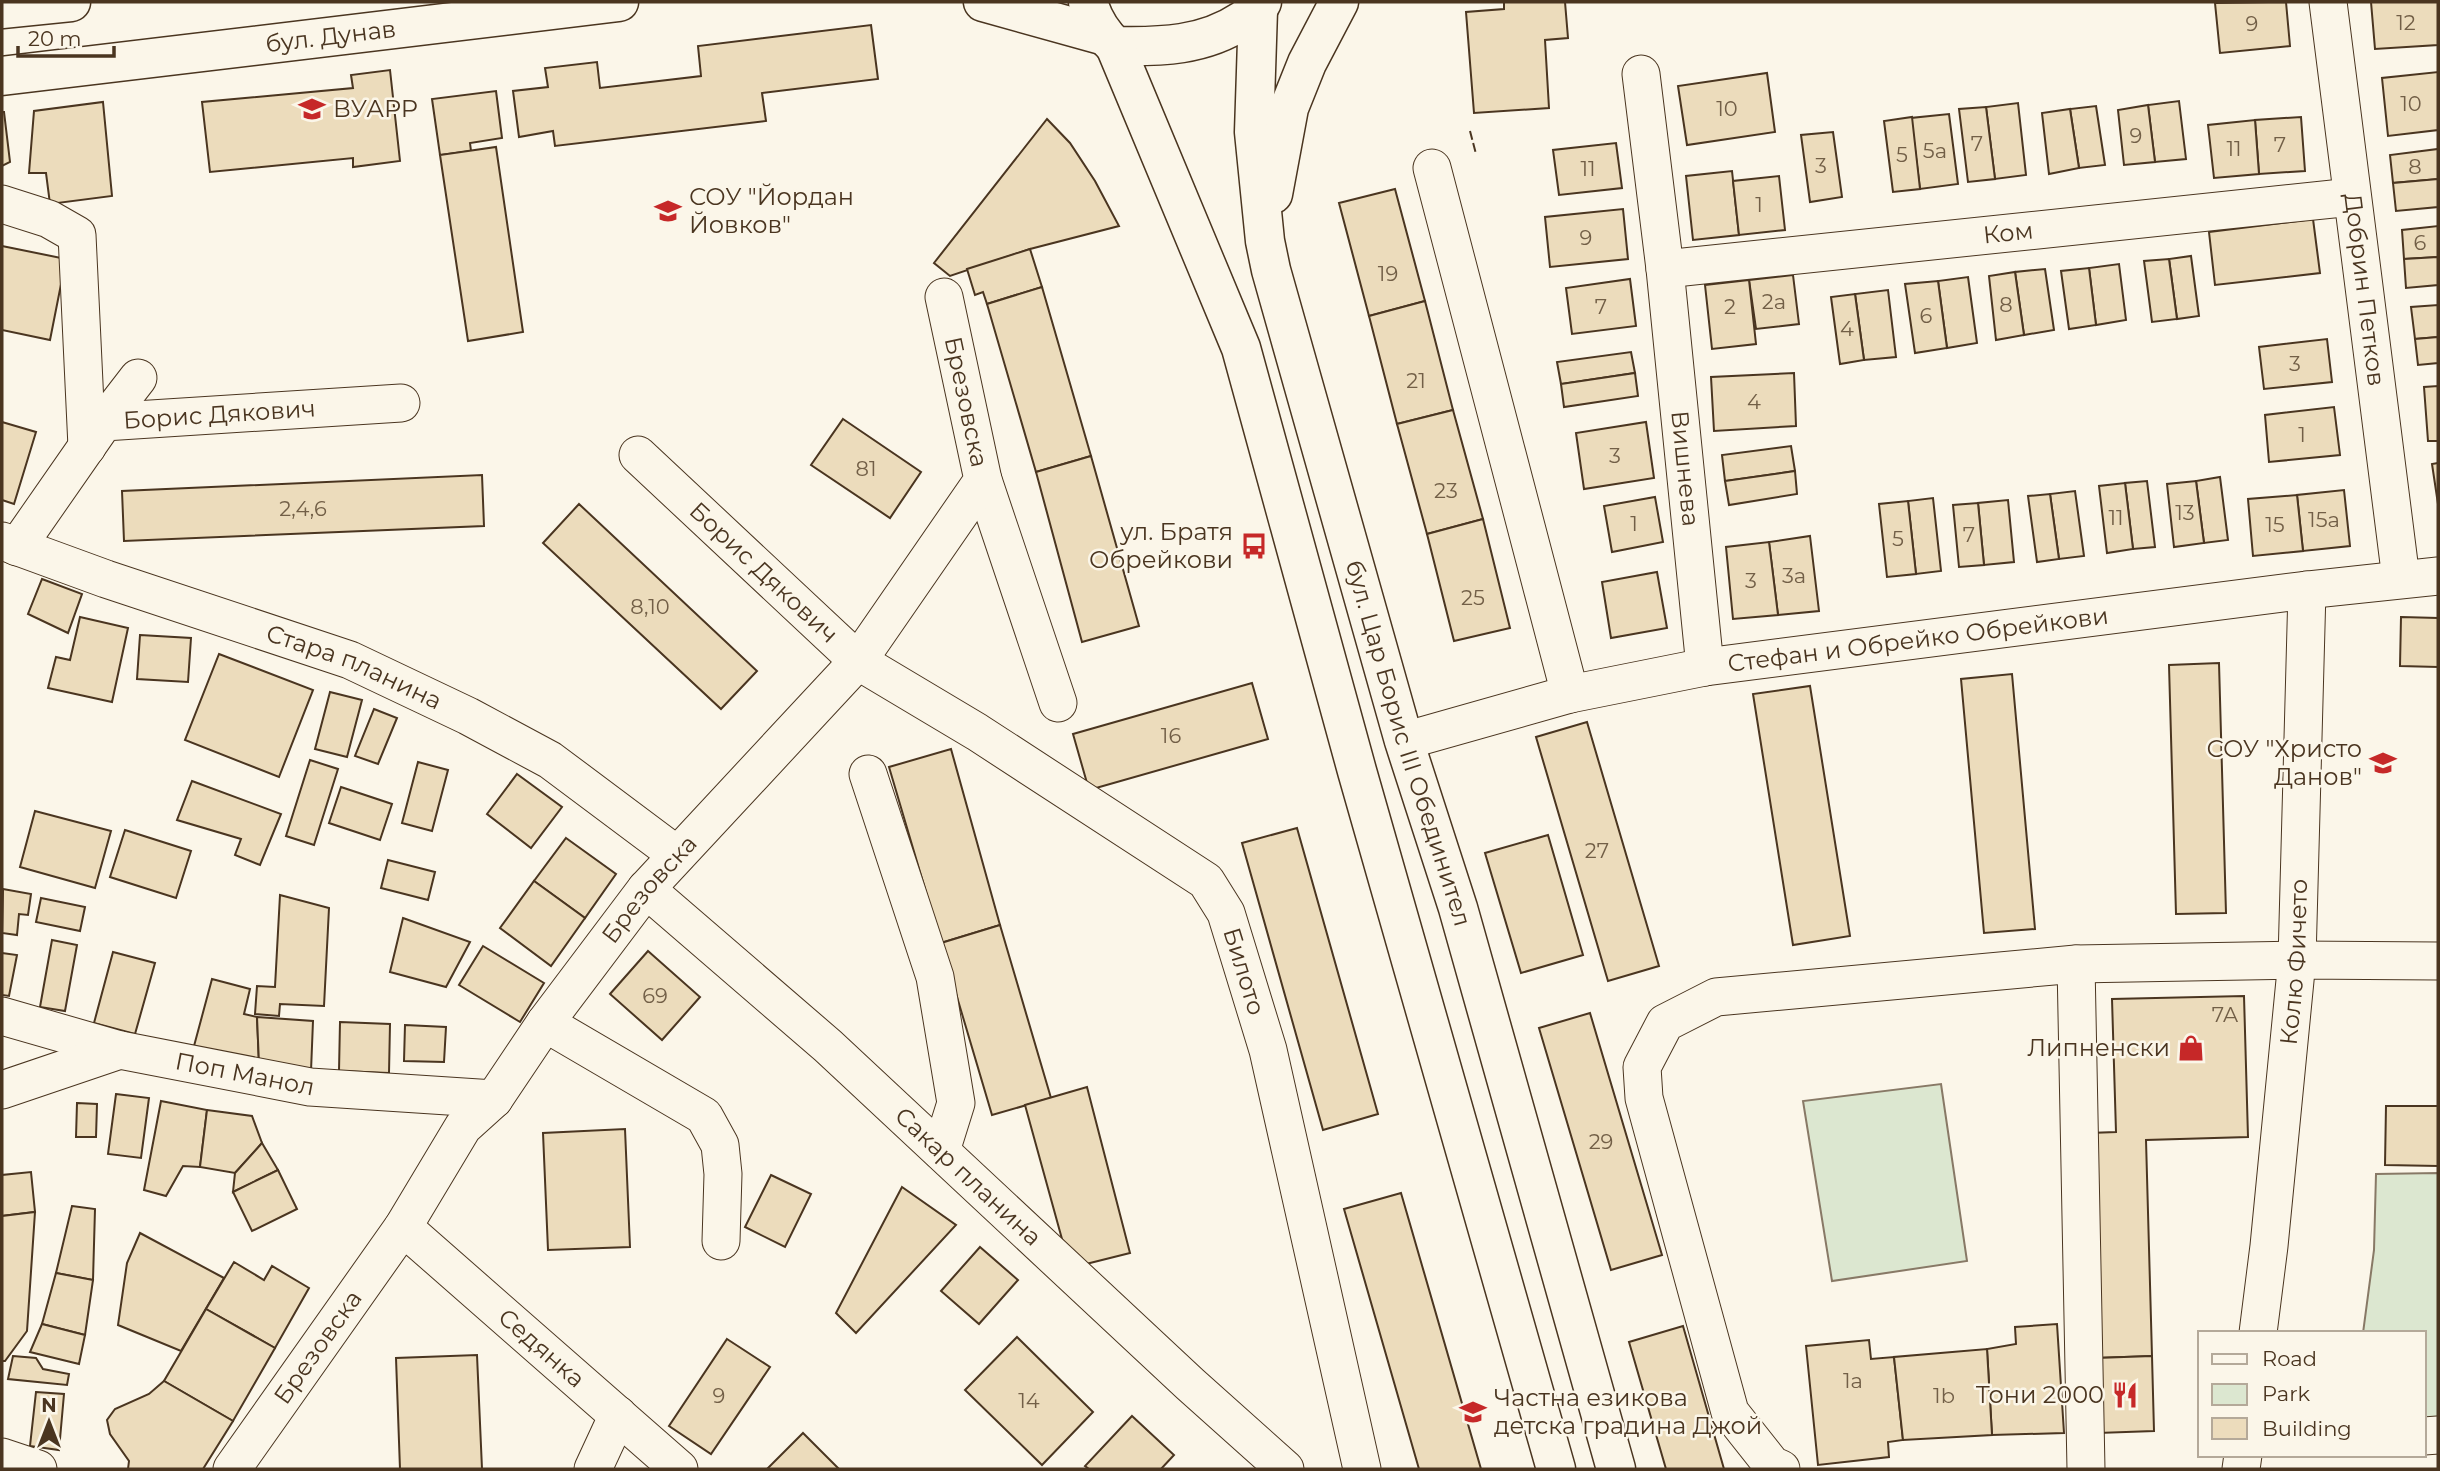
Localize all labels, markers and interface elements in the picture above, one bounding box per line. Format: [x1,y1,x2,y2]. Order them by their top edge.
house number: 12 [2396,10,2416,35]
house number: 9 [2246,11,2258,36]
scale bar [18,14,114,58]
street label: бул. Дунав [264,14,398,58]
text: 20 m [28,26,82,51]
house number: 10 [2400,91,2422,116]
school or university icon: ВУАРР [297,94,327,124]
place label: ВУАРР [333,94,418,123]
house number: 10 [1716,96,1738,121]
house number: 9 [2130,123,2142,148]
house number: 7 [1971,131,1983,156]
house number: 7 [2274,132,2286,157]
house number: 11 [2226,136,2242,161]
house number: 5a [1923,138,1947,163]
house number: 5 [1896,142,1908,167]
house number: 3 [1815,153,1827,178]
house number: 8 [2408,154,2422,179]
house number: 11 [1580,156,1596,181]
place label: СОУ "Йордан Йовков" [689,182,854,239]
house number: 1 [1755,192,1763,217]
street label: Добрин Петков [2338,192,2391,388]
school or university icon: СОУ "Йордан Йовков" [653,196,683,226]
street label: Ком [1982,215,2035,250]
house number: 9 [1580,225,1592,250]
house number: 6 [2414,230,2427,255]
house number: 19 [1378,261,1398,286]
house number: 2a [1762,289,1786,314]
house number: 8 [1999,292,2013,317]
house number: 7 [1595,294,1607,319]
house number: 2 [1724,294,1736,319]
house number: 6 [1920,303,1933,328]
house number: 4 [1840,316,1854,341]
street label: Брезовска [939,334,994,470]
house number: 3 [2289,351,2301,376]
house number: 21 [1406,368,1426,393]
house number: 4 [1747,389,1761,414]
street label: Борис Дякович [122,393,317,435]
street label: Вишнева [1665,409,1706,528]
house number: 1 [2298,422,2306,447]
house number: 3 [1609,443,1621,468]
house number: 81 [856,456,876,481]
house number: 23 [1434,478,1458,503]
house number: 2,4,6 [279,496,327,521]
street label: Борис Дякович [684,496,844,649]
house number: 13 [2175,500,2195,525]
house number: 11 [2108,505,2124,530]
house number: 15a [2308,507,2340,532]
house number: 1 [1630,511,1638,536]
house number: 15 [2265,512,2285,537]
place label: ул. Братя Обрейкови [1089,517,1233,574]
house number: 7 [1963,522,1975,547]
house number: 5 [1892,526,1904,551]
bus stop icon: ул. Братя Обрейкови [1239,531,1269,561]
street label: бул. Цар Борис III Обединител [1340,557,1477,930]
house number: 3a [1782,563,1806,588]
house number: 3 [1745,568,1757,593]
house number: 25 [1461,585,1485,610]
house number: 8,10 [630,594,670,619]
street label: Стефан и Обрейко Обрейкови [1726,601,2110,678]
street label: Стара планина [263,618,447,715]
house number: 16 [1161,723,1181,748]
place label: СОУ "Христо Данов" [2207,734,2362,791]
school or university icon: СОУ "Христо Данов" [2368,748,2398,778]
street label: Брезовска [595,829,703,949]
house number: 27 [1585,838,1609,863]
street label: Колю Фичето [2274,878,2313,1046]
street label: Билото [1217,924,1271,1019]
house number: 69 [642,983,668,1008]
house number: 7А [2212,1002,2239,1027]
place label: Липненски [2027,1033,2170,1062]
shop icon: Липненски [2176,1033,2206,1063]
street label: Поп Манол [173,1046,317,1102]
street label: Сакар планина [889,1101,1048,1252]
house number: 29 [1589,1129,1613,1154]
street label: Брезовска [267,1284,368,1410]
street label: Седянка [493,1302,591,1394]
legend [2198,1331,2426,1457]
text: Road [2262,1346,2317,1371]
house number: 1a [1843,1368,1863,1393]
place label: Тони 2000 [1976,1380,2104,1409]
restaurant icon: Тони 2000 [2110,1380,2140,1410]
text: Park [2262,1381,2310,1406]
house number: 9 [713,1383,725,1408]
place label: Частна езикова детска градина Джой [1494,1383,1762,1440]
house number: 1b [1933,1383,1955,1408]
north arrow [14,1387,84,1457]
house number: 14 [1018,1388,1040,1413]
text: N [41,1394,57,1417]
school or university icon: Частна езикова детска градина Джой [1458,1397,1488,1427]
text: Building [2262,1416,2352,1441]

